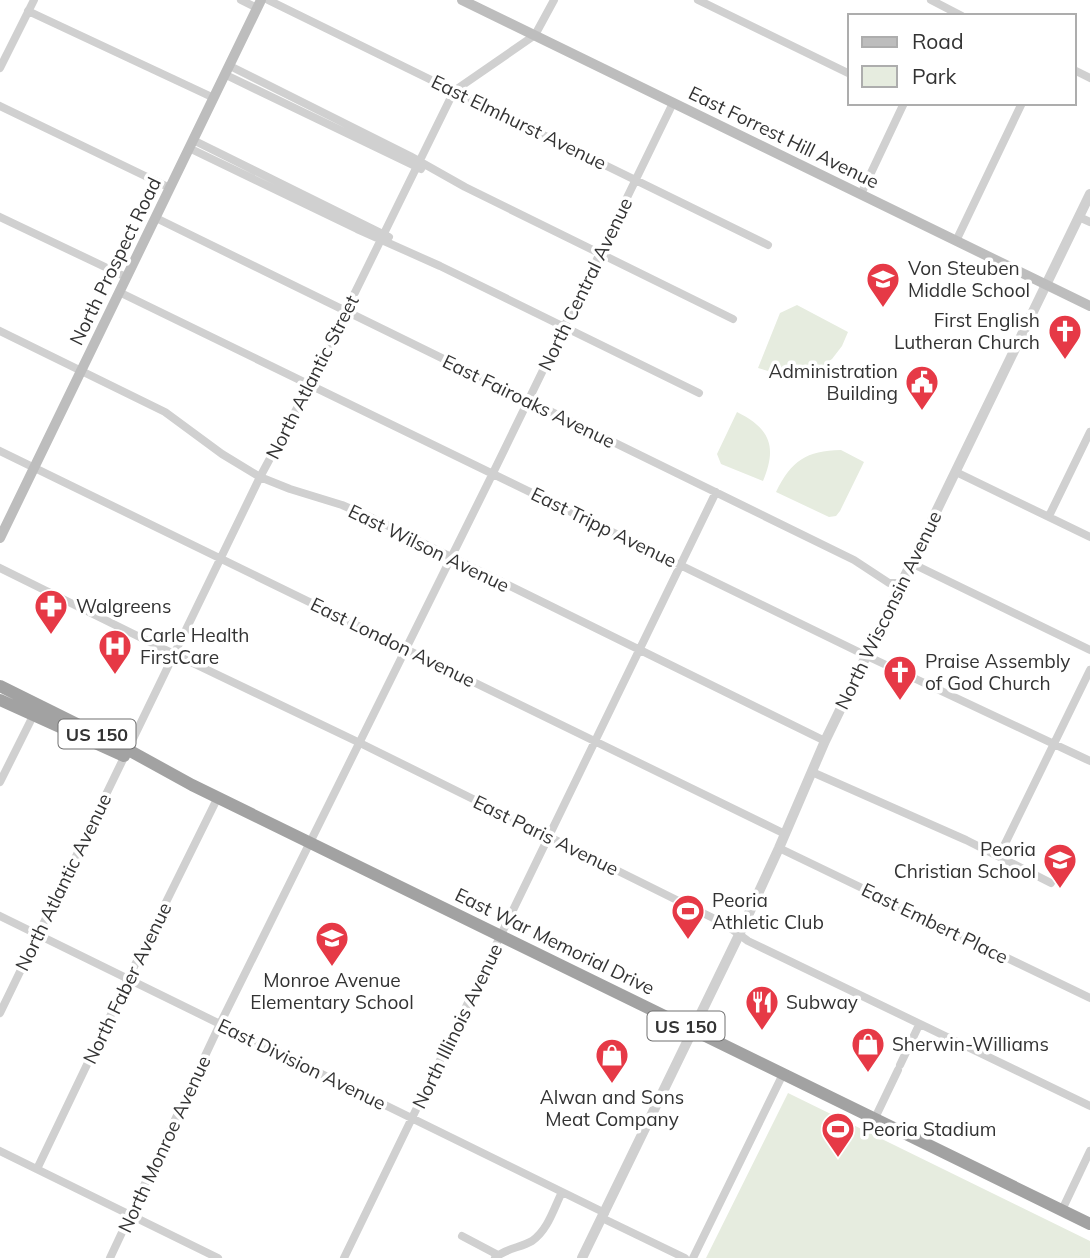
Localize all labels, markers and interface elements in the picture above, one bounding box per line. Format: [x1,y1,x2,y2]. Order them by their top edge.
legend [848,14,1076,105]
text: Road [912,28,963,54]
text: Park [912,63,956,89]
street label: East Elmhurst Avenue [428,69,610,175]
street label: East Forrest Hill Avenue [685,80,883,194]
street label: North Prospect Road [64,173,166,349]
street label: North Central Avenue [533,194,637,374]
place label: Von Steuben Middle School [908,256,1030,302]
school or university icon: Von Steuben Middle School [864,260,902,309]
street label: North Atlantic Street [260,291,364,463]
place label: First English Lutheran Church [894,308,1040,354]
church icon: First English Lutheran Church [1046,312,1084,361]
street label: East Fairoaks Avenue [439,349,619,453]
place label: Administration Building [769,359,898,405]
public building icon: Administration Building [903,363,941,412]
street label: East Tripp Avenue [527,481,681,573]
street label: East Wilson Avenue [345,499,513,597]
street label: North Wisconsin Avenue [830,507,946,713]
pharmacy icon: Walgreens [32,587,70,636]
street label: East London Avenue [307,592,479,692]
place label: Walgreens [76,594,171,618]
place label: Carle Health FirstCare [140,623,249,669]
hospital icon: Carle Health FirstCare [96,627,134,676]
place label: Praise Assembly of God Church [925,649,1070,695]
church icon: Praise Assembly of God Church [881,653,919,702]
road number: US 150 [58,720,136,748]
street label: North Atlantic Avenue [10,789,116,975]
street label: East Paris Avenue [469,789,623,881]
place label: Peoria Christian School [894,837,1036,883]
school or university icon: Peoria Christian School [1041,841,1079,890]
street label: East Embert Place [858,877,1012,969]
street label: East War Memorial Drive [451,882,659,1000]
place label: Peoria Athletic Club [712,888,824,934]
sports icon: Peoria Athletic Club [669,892,707,941]
street label: North Faber Avenue [77,898,177,1068]
school or university icon: Monroe Avenue Elementary School [313,919,351,968]
street label: North Illinois Avenue [407,940,507,1112]
place label: Monroe Avenue Elementary School [250,968,414,1014]
restaurant icon: Subway [743,983,781,1032]
place label: Subway [786,990,858,1014]
road number: US 150 [648,1012,724,1041]
street label: East Division Avenue [214,1013,390,1115]
shop icon: Sherwin-Williams [849,1025,887,1074]
place label: Sherwin-Williams [892,1032,1049,1056]
shop icon: Alwan and Sons Meat Company [593,1036,631,1085]
street label: North Monroe Avenue [112,1052,216,1236]
place label: Alwan and Sons Meat Company [540,1085,684,1131]
sports icon: Peoria Stadium [819,1110,857,1159]
place label: Peoria Stadium [862,1117,996,1141]

